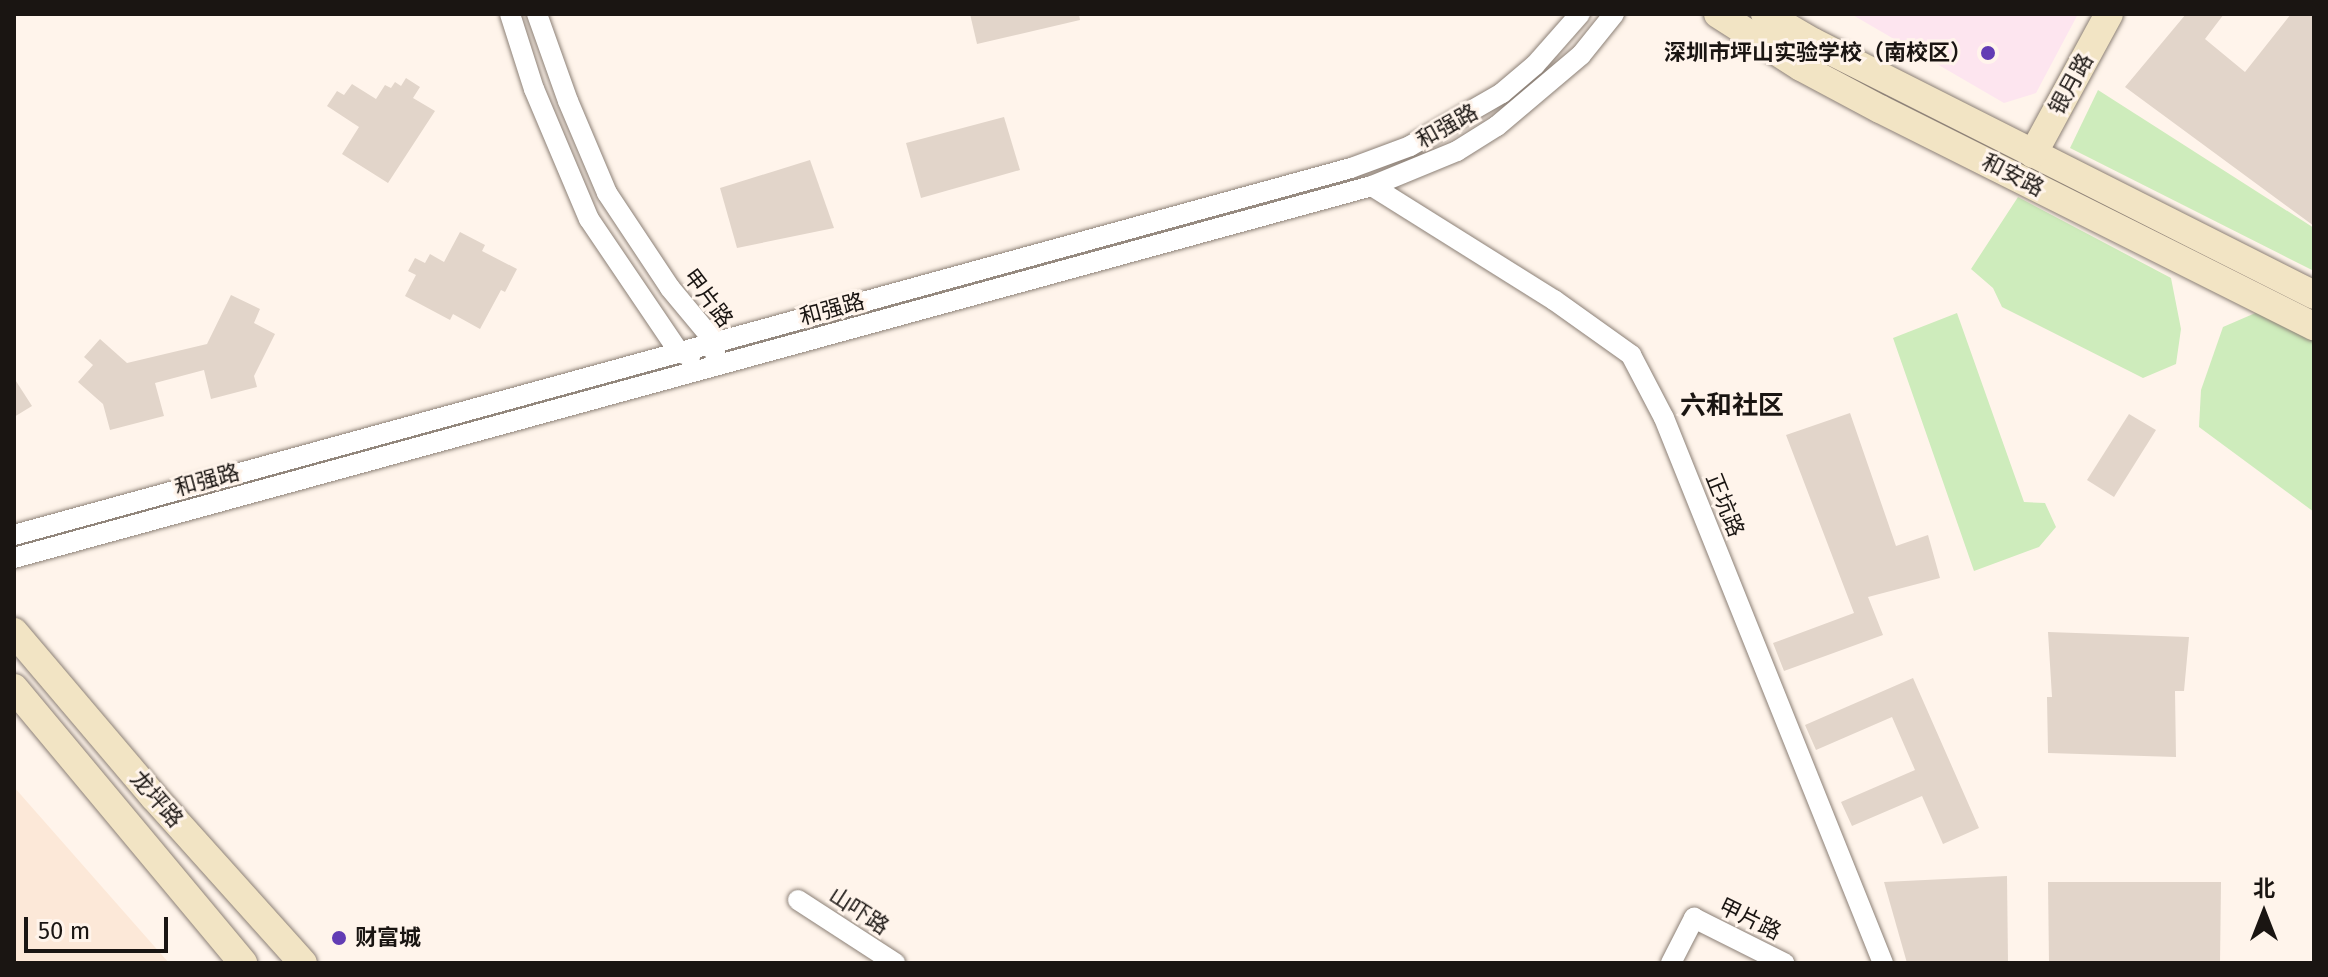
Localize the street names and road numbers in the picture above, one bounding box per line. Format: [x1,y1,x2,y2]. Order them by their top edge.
street label: 银月路 [2043,49,2099,119]
street label: 和强路 [1412,98,1482,154]
street label: 和安路 [1978,148,2048,202]
street label: 甲片路 [678,264,738,332]
street label: 和强路 [797,288,867,330]
street label: 和强路 [172,459,242,501]
street label: 正坑路 [1700,469,1750,541]
street label: 龙坪路 [125,765,189,833]
street label: 山吓路 [824,882,894,940]
street label: 甲片路 [1715,893,1785,945]

